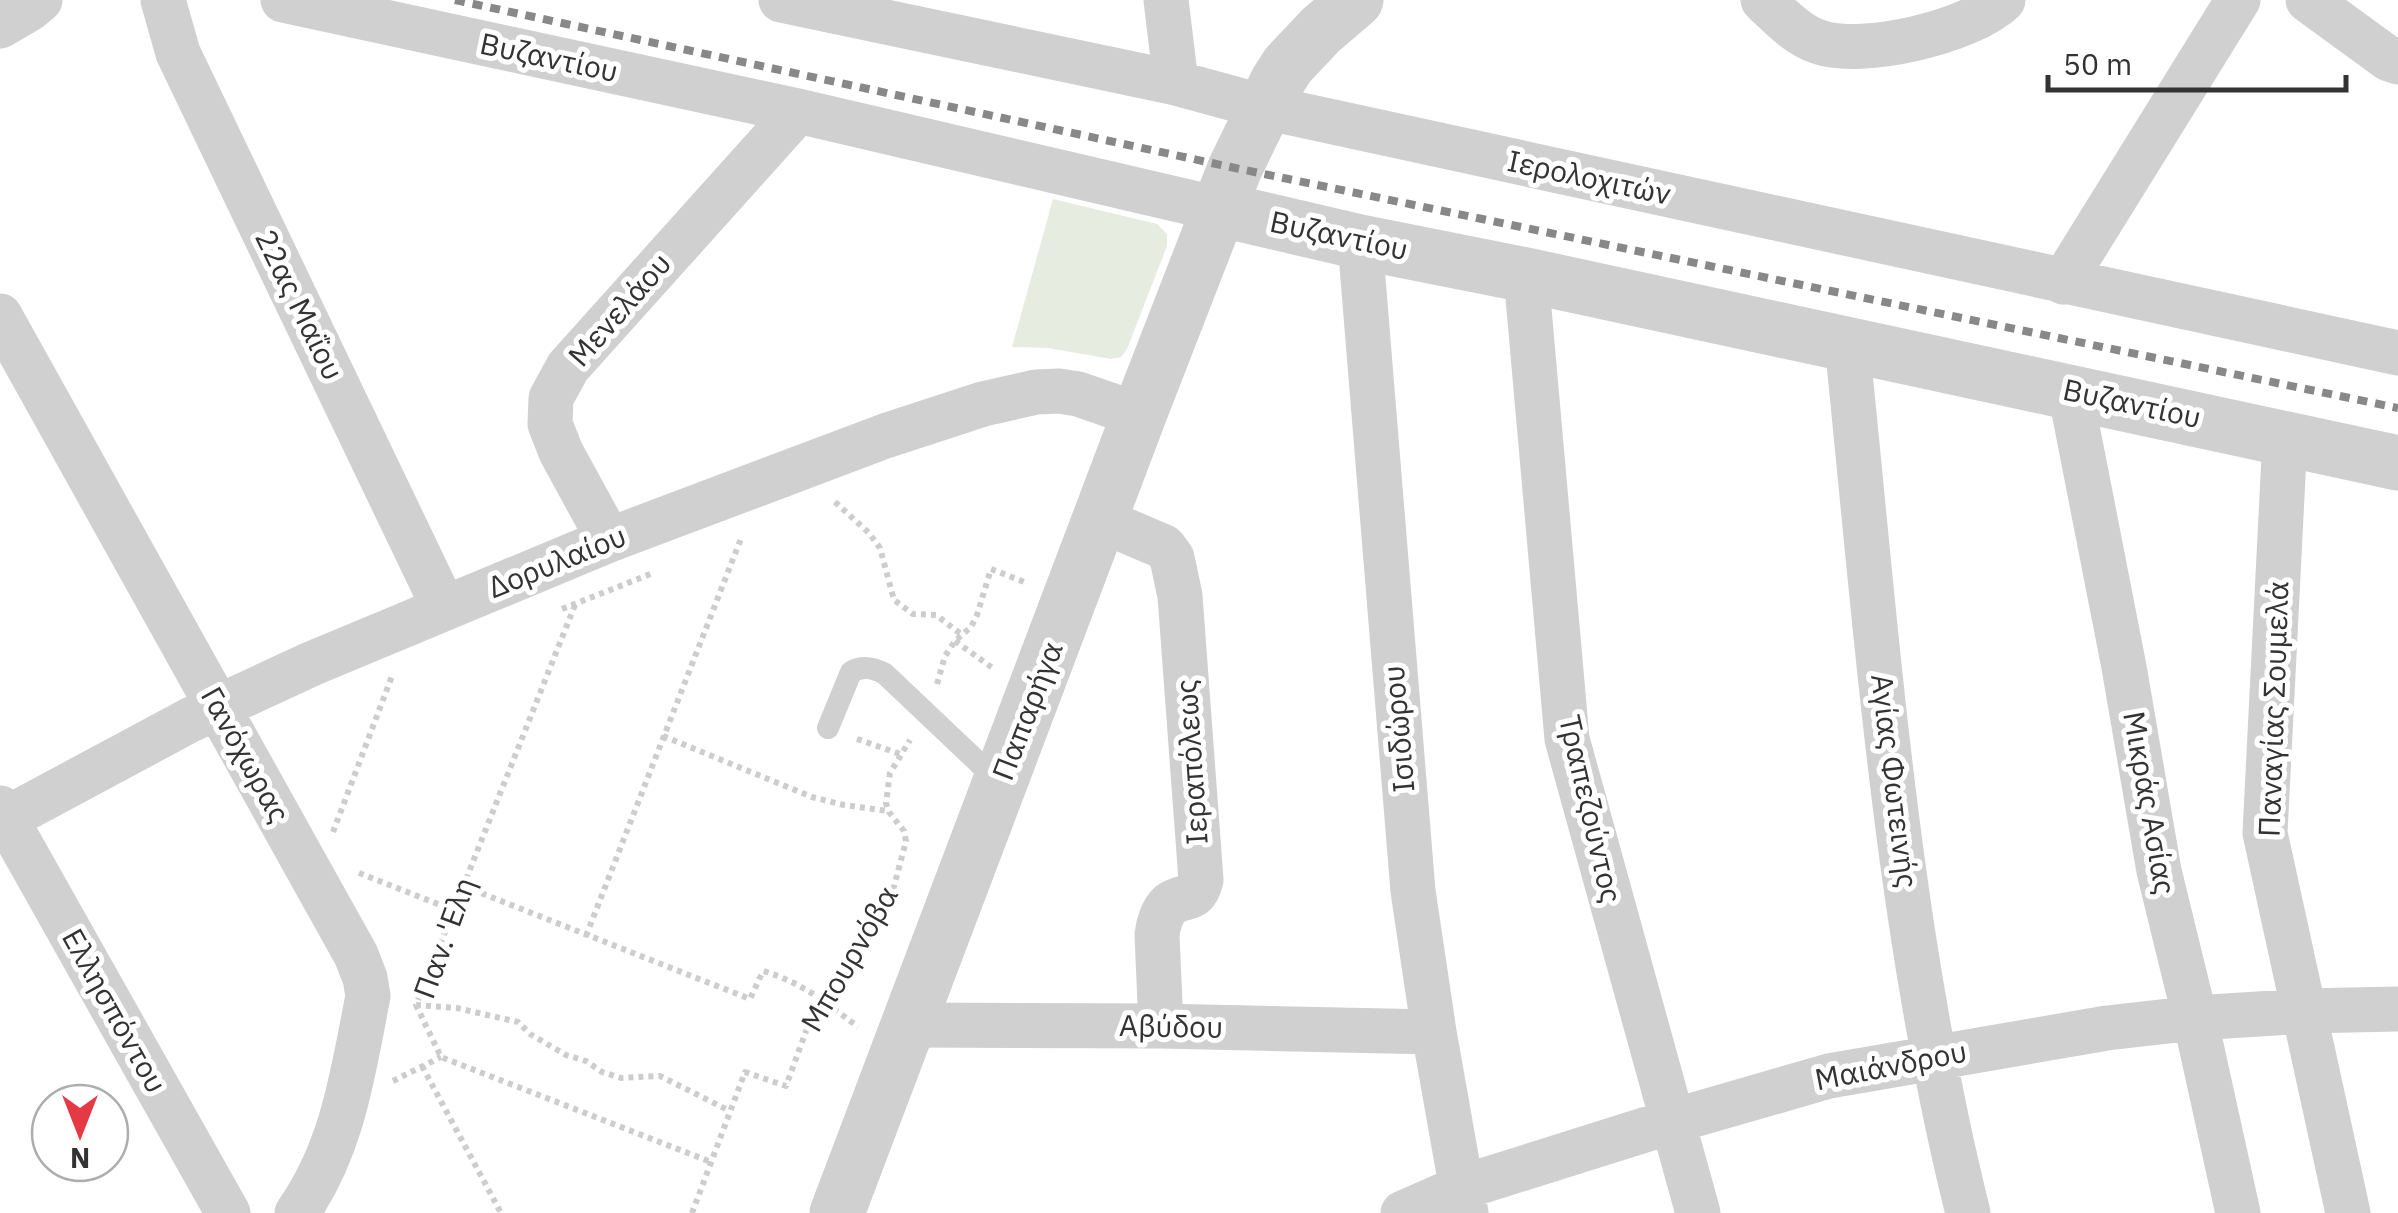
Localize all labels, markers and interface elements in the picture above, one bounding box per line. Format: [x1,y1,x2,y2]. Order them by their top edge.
street label: Βυζαντίου [477,23,622,90]
scale bar [2048,30,2346,92]
text: 50 m [2063,44,2132,83]
street label: Ιερολοχιτών [1504,140,1675,213]
street label: Βυζαντίου [1267,201,1412,268]
street label: 22ας Μαΐου [247,223,354,386]
street label: Μενελάου [559,244,679,374]
street label: Βυζαντίου [2060,369,2205,436]
street label: Δορυλαίου [481,515,632,606]
street label: Παναγίας Σουμελά [2249,580,2296,837]
street label: Παπαρήγα [982,636,1071,785]
street label: Ισιδώρου [1373,664,1422,794]
street label: Αγίας Φωτεινής [1863,671,1928,890]
street label: Ιεραπόλεως [1165,678,1216,846]
street label: Γανόχωρας [193,680,300,829]
street label: Μικράς Ασίας [2115,708,2186,897]
street label: Τραπεζούντος [1551,711,1632,906]
street label: Παν. 'Ελη [404,871,484,1004]
street label: Μπουρνόβα [791,878,906,1038]
street label: Ελλησπόντου [54,921,177,1099]
street label: Αβύδου [1119,1005,1223,1046]
street label: Μαιάνδρου [1811,1031,1970,1098]
north arrow [30,1083,130,1183]
text: N [70,1140,90,1177]

